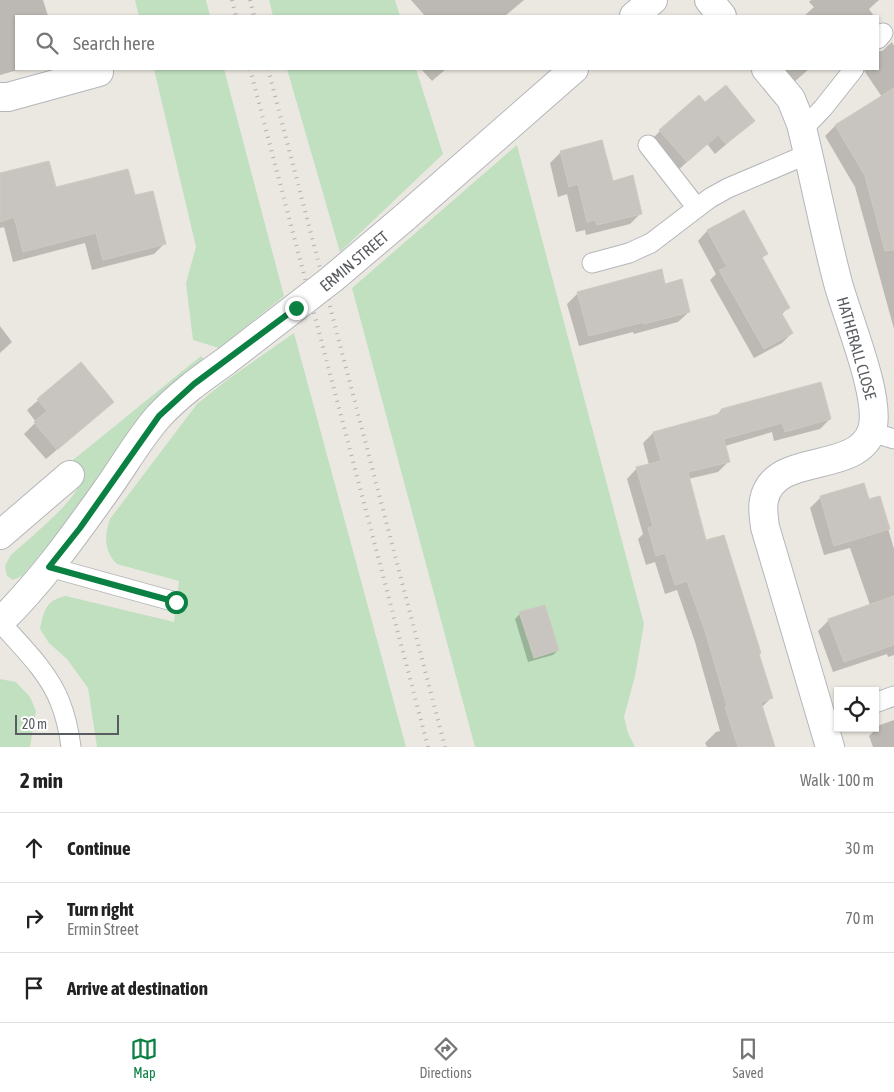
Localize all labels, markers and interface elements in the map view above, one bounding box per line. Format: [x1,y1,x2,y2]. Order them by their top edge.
search box [15,15,879,70]
icon: search [33,29,61,57]
text: Search here [73,32,155,54]
street label: ERMIN STREET [316,227,392,295]
street label: HATHERALL CLOSE [834,295,880,402]
route end [285,297,308,320]
route start [165,591,188,614]
map controls [834,687,879,732]
button: locate [834,687,879,732]
scale bar [15,712,119,735]
text: 20 m [22,716,47,732]
text: 2 min [20,768,63,792]
text: Walk · 100 m [800,771,874,789]
icon: ahead [20,834,48,862]
text: Continue [67,837,131,859]
text: 30 m [845,839,874,857]
text: Turn right [67,898,134,920]
icon: right [20,904,48,932]
text: 70 m [845,909,874,927]
text: Ermin Street [67,920,139,938]
icon: arrive [20,974,48,1002]
text: Arrive at destination [67,977,208,999]
tab: Map [130,1035,158,1081]
tab: Directions [419,1035,472,1081]
tab: Saved [733,1035,764,1081]

